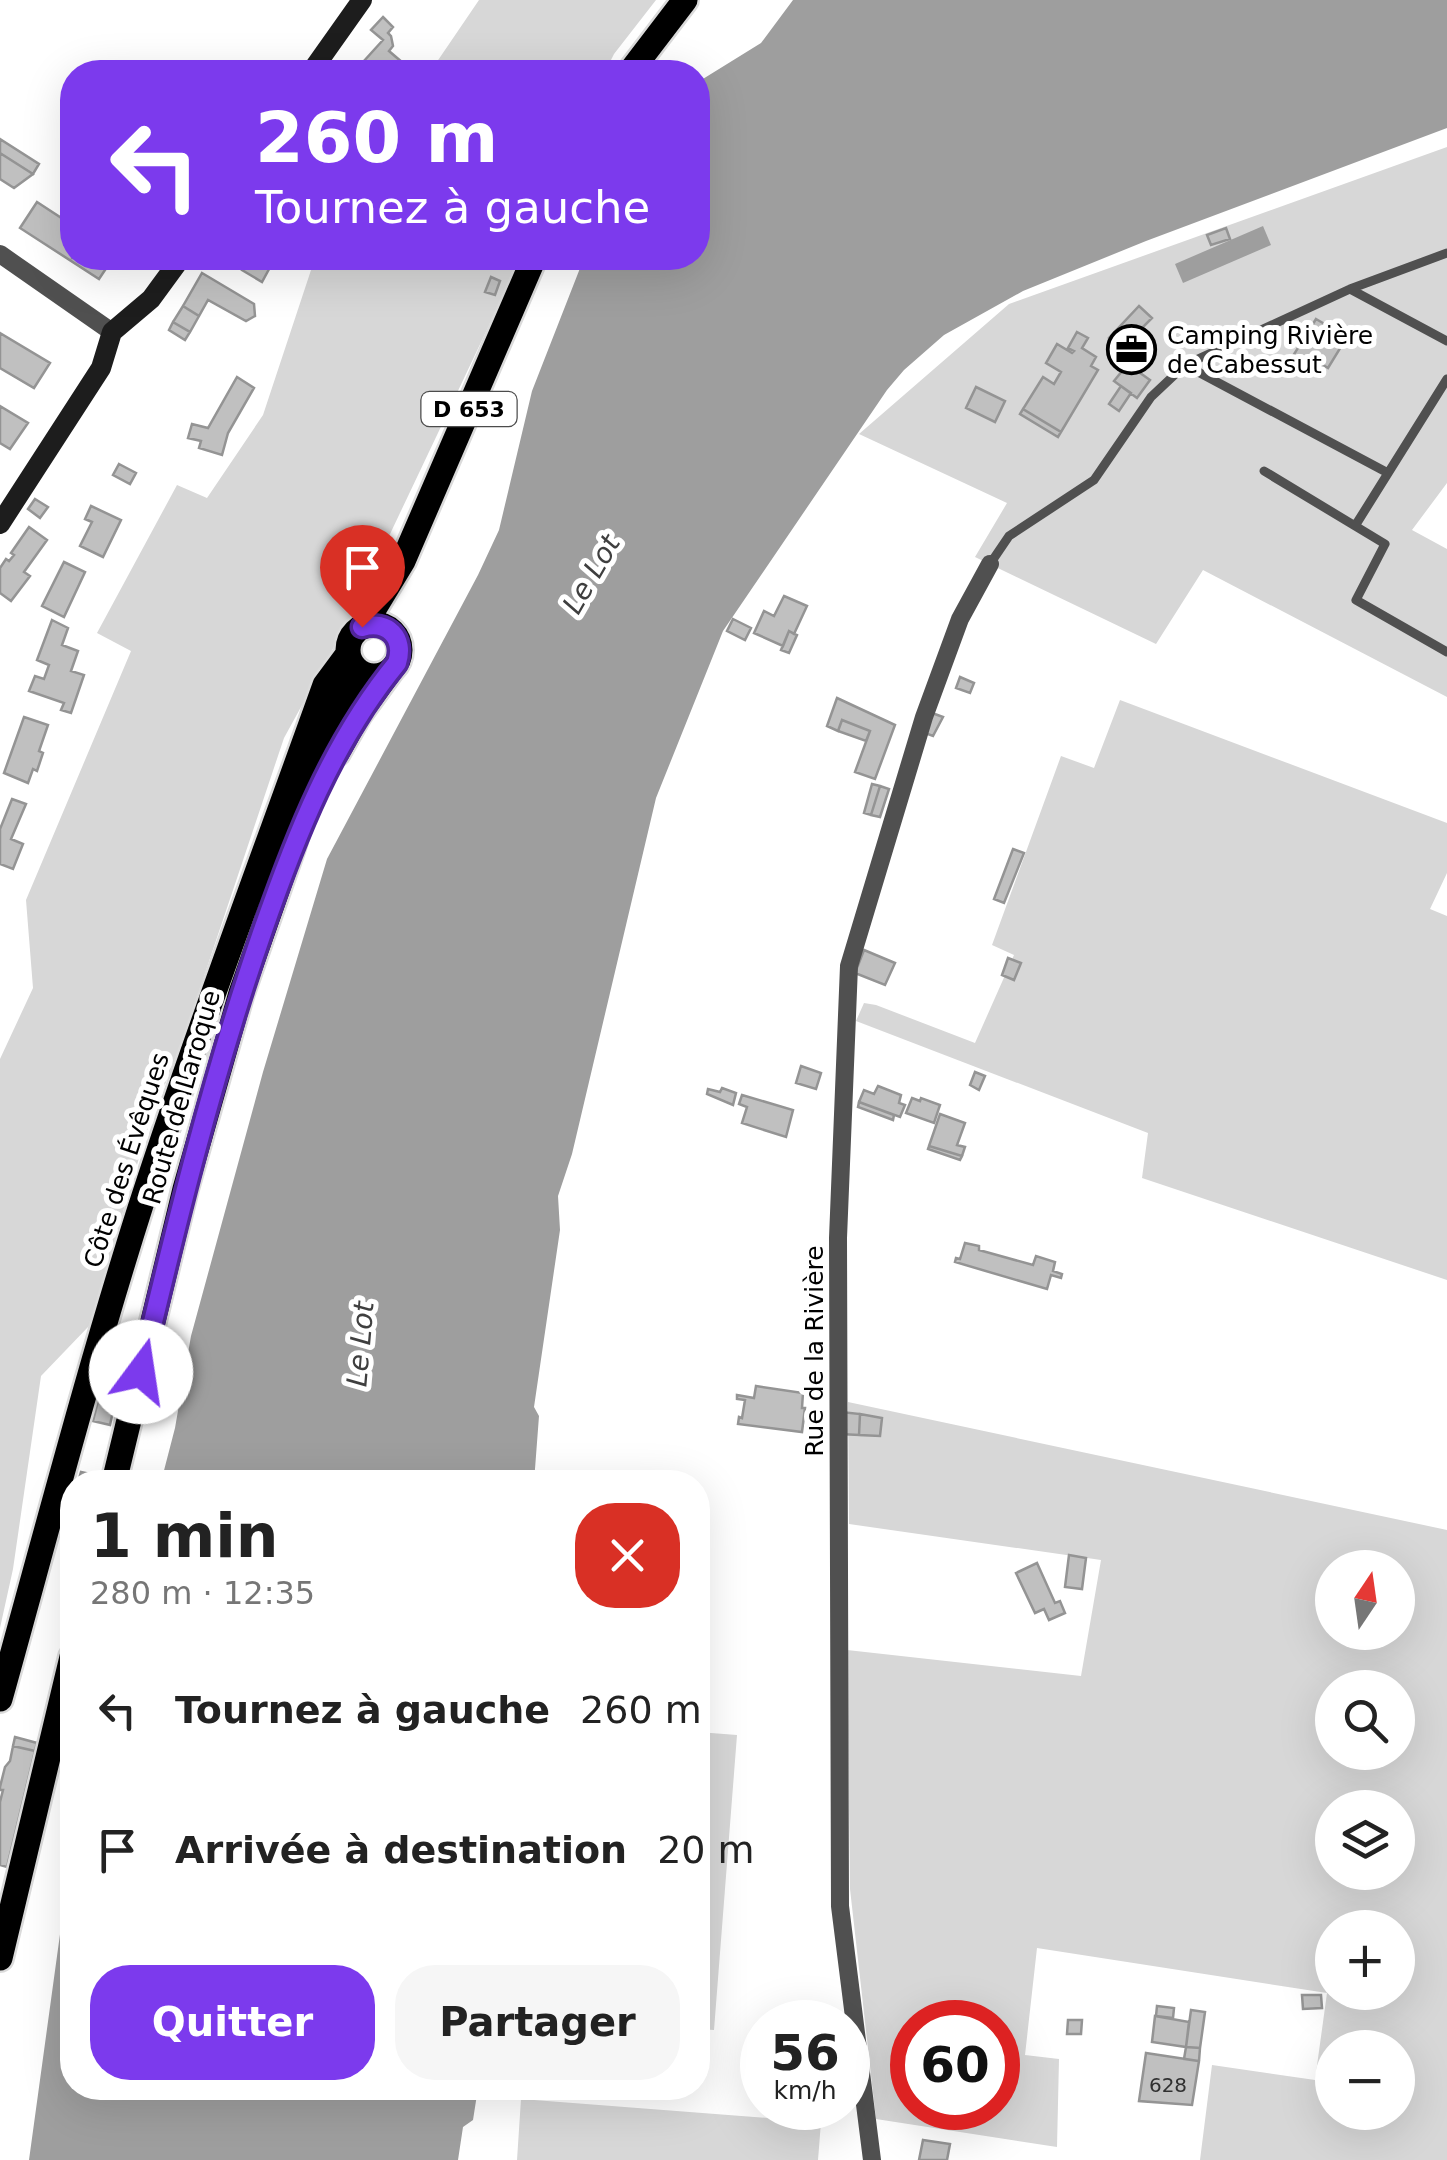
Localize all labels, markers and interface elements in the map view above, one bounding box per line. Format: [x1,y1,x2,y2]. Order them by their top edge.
text: 260 m [255,97,498,179]
icon: left [90,100,220,230]
text: Tournez à gauche [255,181,650,234]
place label: Camping Rivière de Cabessut [1167,321,1373,379]
office icon: Camping Rivière de Cabessut [1106,323,1158,375]
road number: D 653 [422,392,516,426]
pin [320,525,405,628]
water label: Le Lot [556,528,628,619]
icon: arrive [335,540,390,595]
street label: Route de Laroque [137,987,226,1207]
street label: Côte des Évêques [78,1049,175,1271]
street label: Rue de la Rivière [800,1245,829,1457]
water label: Le Lot [340,1299,381,1388]
position arrow [89,1320,193,1424]
text: 1 min [90,1501,278,1571]
button: close [575,1503,680,1608]
north arrow [1315,1550,1415,1650]
map controls [1315,1550,1415,2130]
text: 280 m · 12:35 [90,1574,315,1612]
button: search [1315,1670,1415,1770]
icon: left [90,1683,145,1738]
text: Tournez à gauche [175,1688,550,1732]
text: 260 m [580,1688,702,1732]
button: layers [1315,1790,1415,1890]
icon: arrive [90,1823,145,1878]
text: Arrivée à destination [175,1828,627,1872]
text: 20 m [657,1828,755,1872]
button: + [1315,1910,1415,2010]
button: Quitter [90,1965,375,2080]
button: Partager [395,1965,680,2080]
speed limit sign: 60 [890,2000,1020,2130]
text: 56 [770,2024,840,2082]
button: − [1315,2030,1415,2130]
house number: 628 [1149,2073,1187,2097]
text: km/h [773,2076,837,2105]

